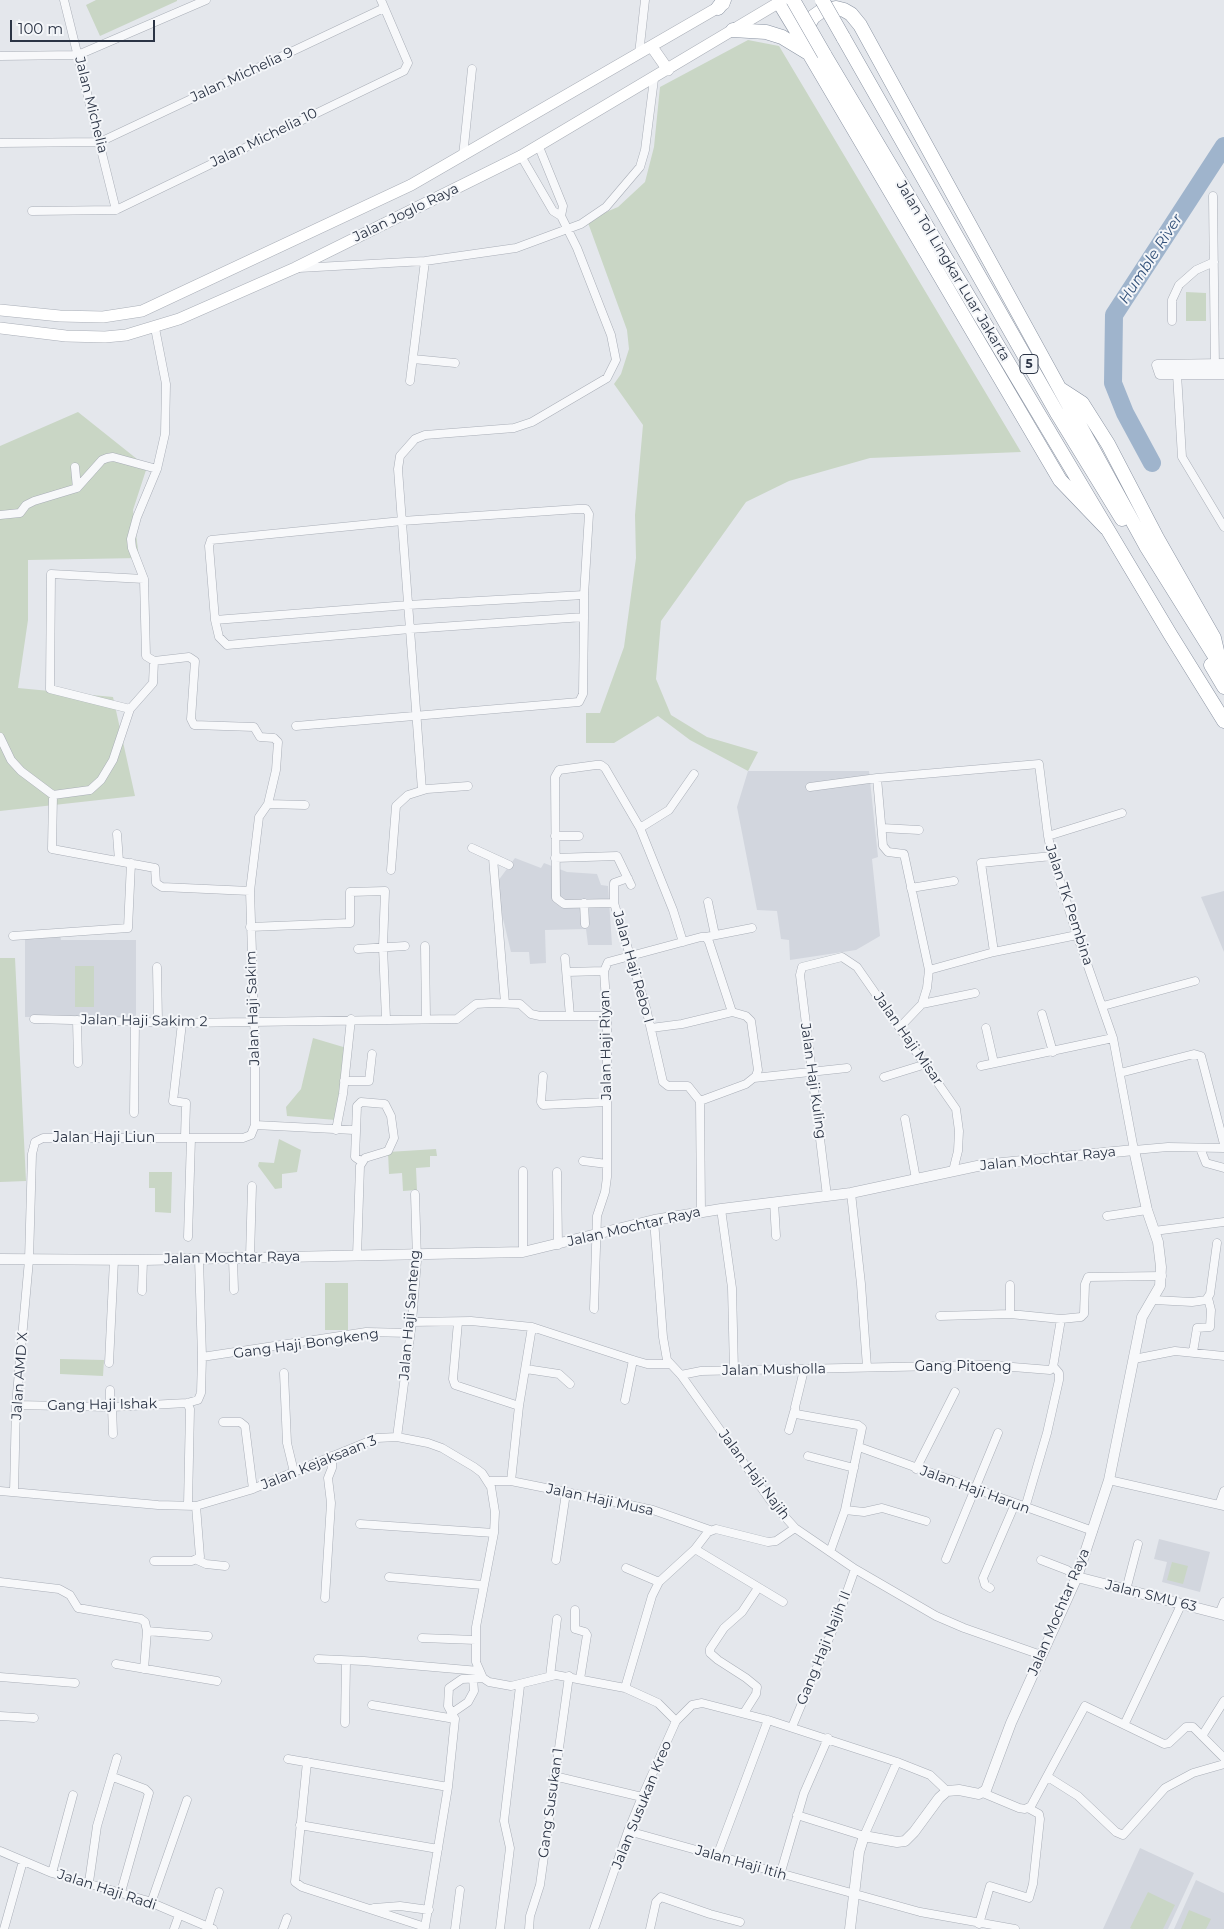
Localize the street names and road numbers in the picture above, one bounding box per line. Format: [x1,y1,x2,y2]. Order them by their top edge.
street label: Jalan Michelia 9 [188,44,296,106]
street label: Jalan Michelia [71,55,111,155]
street label: Jalan Michelia 10 [208,105,320,171]
street label: Jalan Tol Lingkar Luar Jakarta [892,178,1014,364]
street label: Jalan Joglo Raya [350,180,462,246]
road number: 5 [1020,354,1038,374]
street label: Jalan TK Pembina [1042,842,1096,968]
street label: Jalan Haji Rebo I [609,909,657,1025]
street label: Jalan Haji Sakim [243,950,263,1066]
street label: Jalan Haji Misar [870,989,946,1089]
street label: Jalan Haji Riyan [597,990,615,1100]
street label: Jalan Haji Sakim 2 [80,1011,208,1031]
street label: Jalan Haji Kuling [797,1022,829,1140]
street label: Jalan Haji Liun [53,1130,155,1146]
street label: Jalan Mochtar Raya [979,1144,1117,1174]
street label: Jalan Mochtar Raya [566,1203,702,1251]
street label: Jalan Mochtar Raya [164,1248,300,1268]
street label: Jalan Haji Santeng [396,1249,424,1381]
street label: Gang Haji Bongkeng [232,1325,380,1363]
street label: Jalan AMD X [9,1331,31,1421]
street label: Gang Pitoeng [914,1359,1012,1375]
street label: Jalan Musholla [722,1361,826,1379]
street label: Gang Haji Ishak [47,1396,157,1414]
street label: Jalan Haji Najih [715,1427,793,1523]
street label: Jalan Kejaksaan 3 [259,1432,379,1494]
street label: Jalan Haji Harun [918,1462,1032,1518]
street label: Jalan Haji Musa [545,1480,655,1520]
street label: Jalan Mochtar Raya [1025,1546,1093,1678]
street label: Jalan SMU 63 [1104,1577,1198,1615]
street label: Gang Haji Najih II [793,1589,855,1707]
street label: Jalan Susukan Kreo [609,1738,675,1872]
street label: Gang Susukan 1 [535,1747,567,1859]
street label: Jalan Haji Itih [693,1842,789,1884]
street label: Jalan Haji Radi [55,1866,159,1914]

